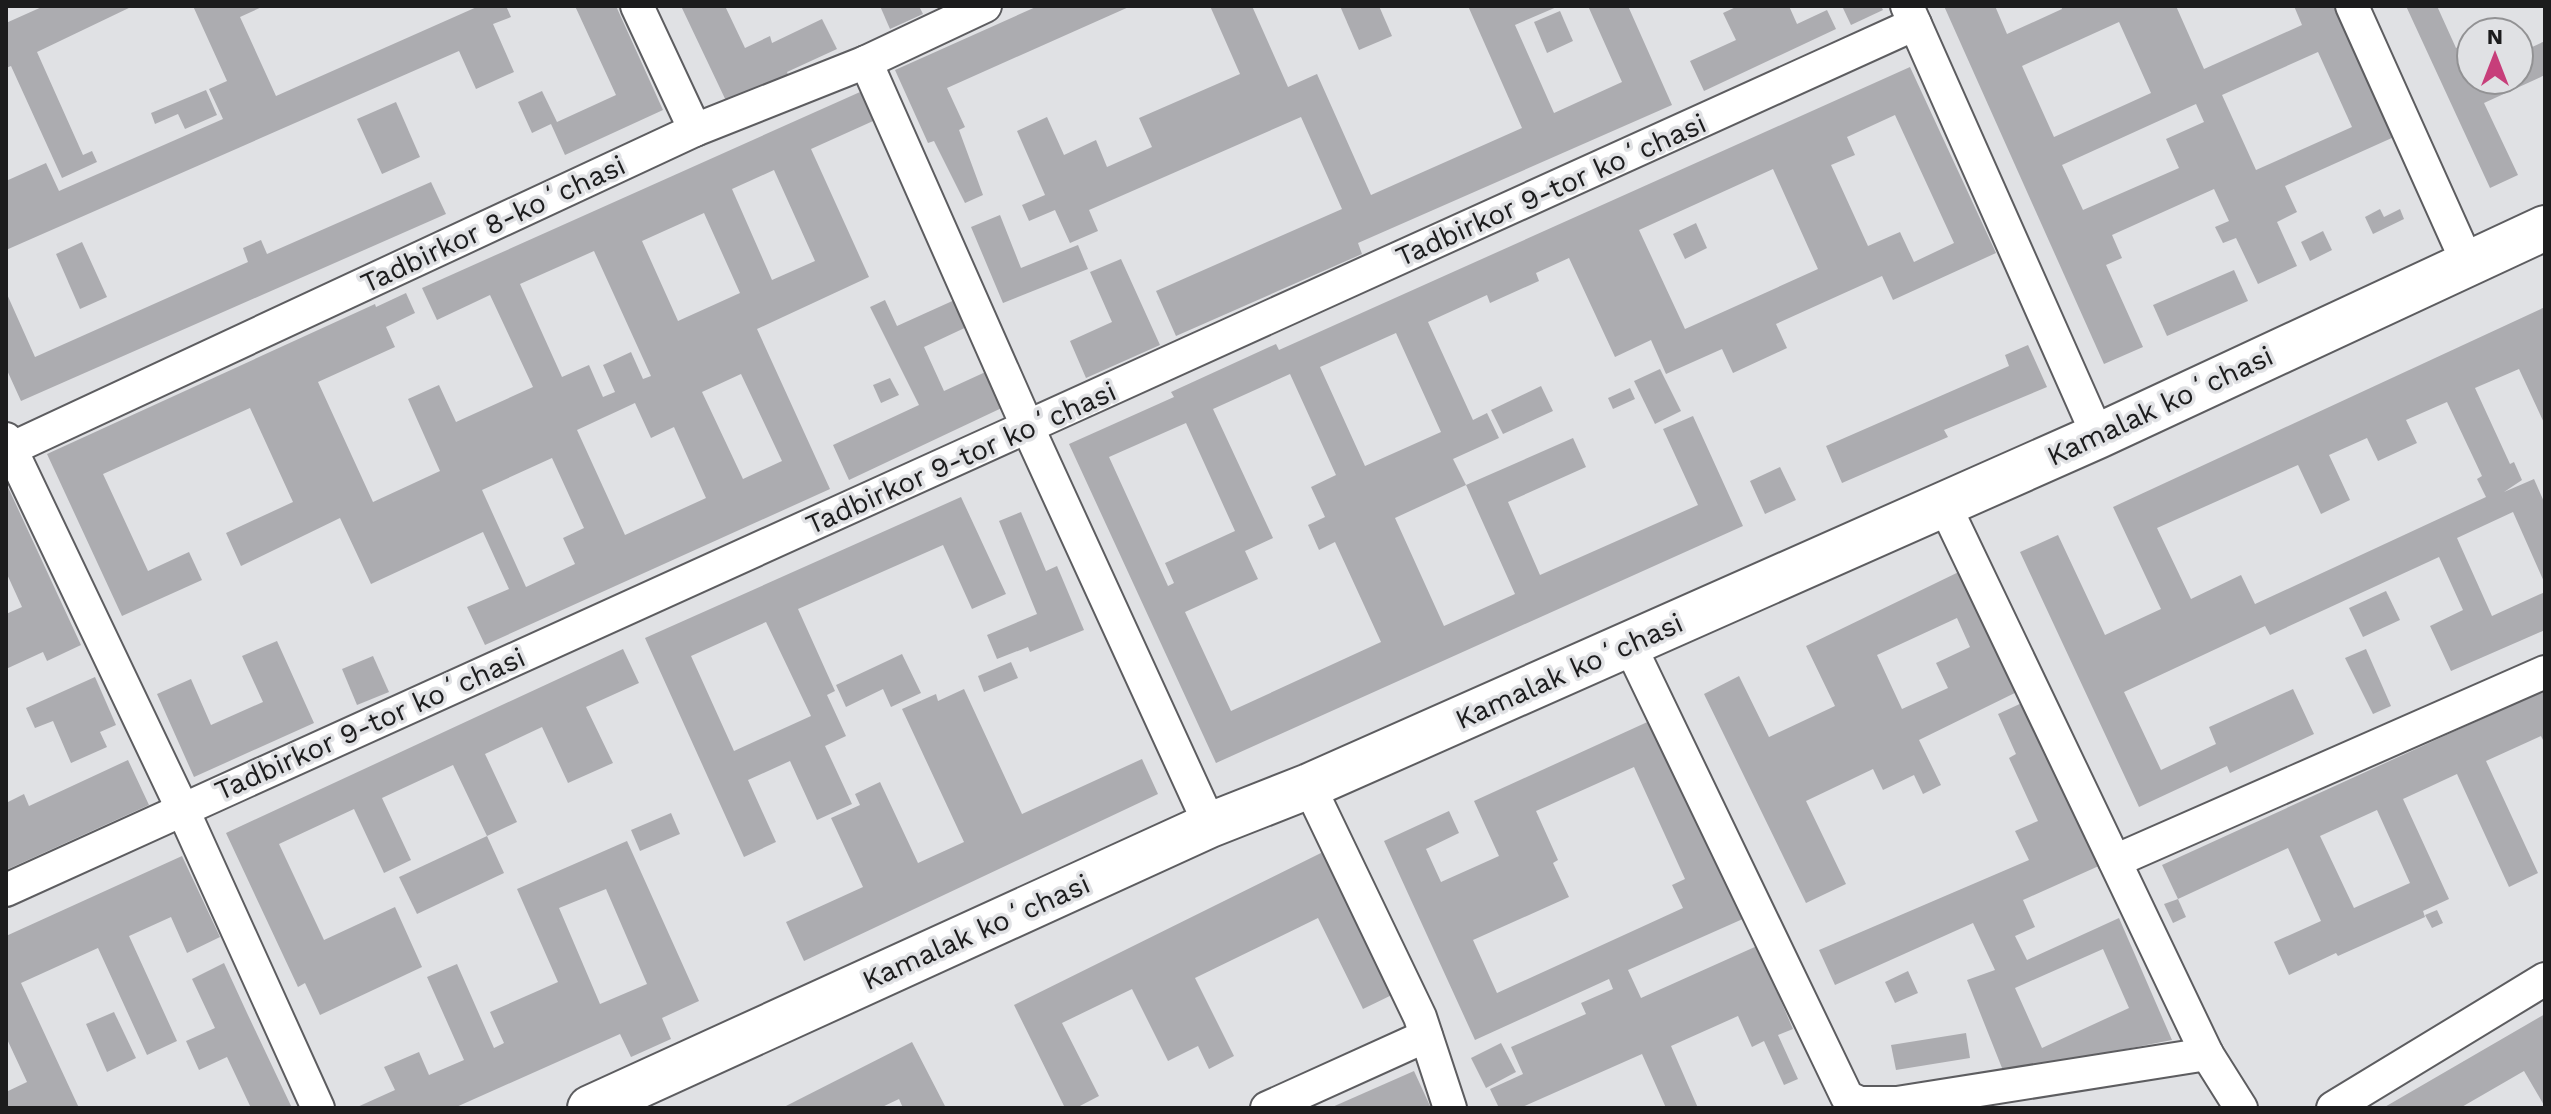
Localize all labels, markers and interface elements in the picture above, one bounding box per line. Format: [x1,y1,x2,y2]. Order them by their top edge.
north arrow [2455,16,2535,96]
text: N [2487,24,2503,49]
street label: Tadbirkor 9-tor koʻchasi [1391,107,1711,273]
street label: Tadbirkor 8-koʻchasi [356,148,630,300]
street label: Kamalak koʻchasi [2042,339,2278,473]
street label: Tadbirkor 9-tor koʻchasi [801,375,1121,541]
street label: Kamalak koʻchasi [1450,606,1688,736]
street label: Tadbirkor 9-tor koʻchasi [210,641,530,807]
street label: Kamalak koʻchasi [857,867,1095,997]

